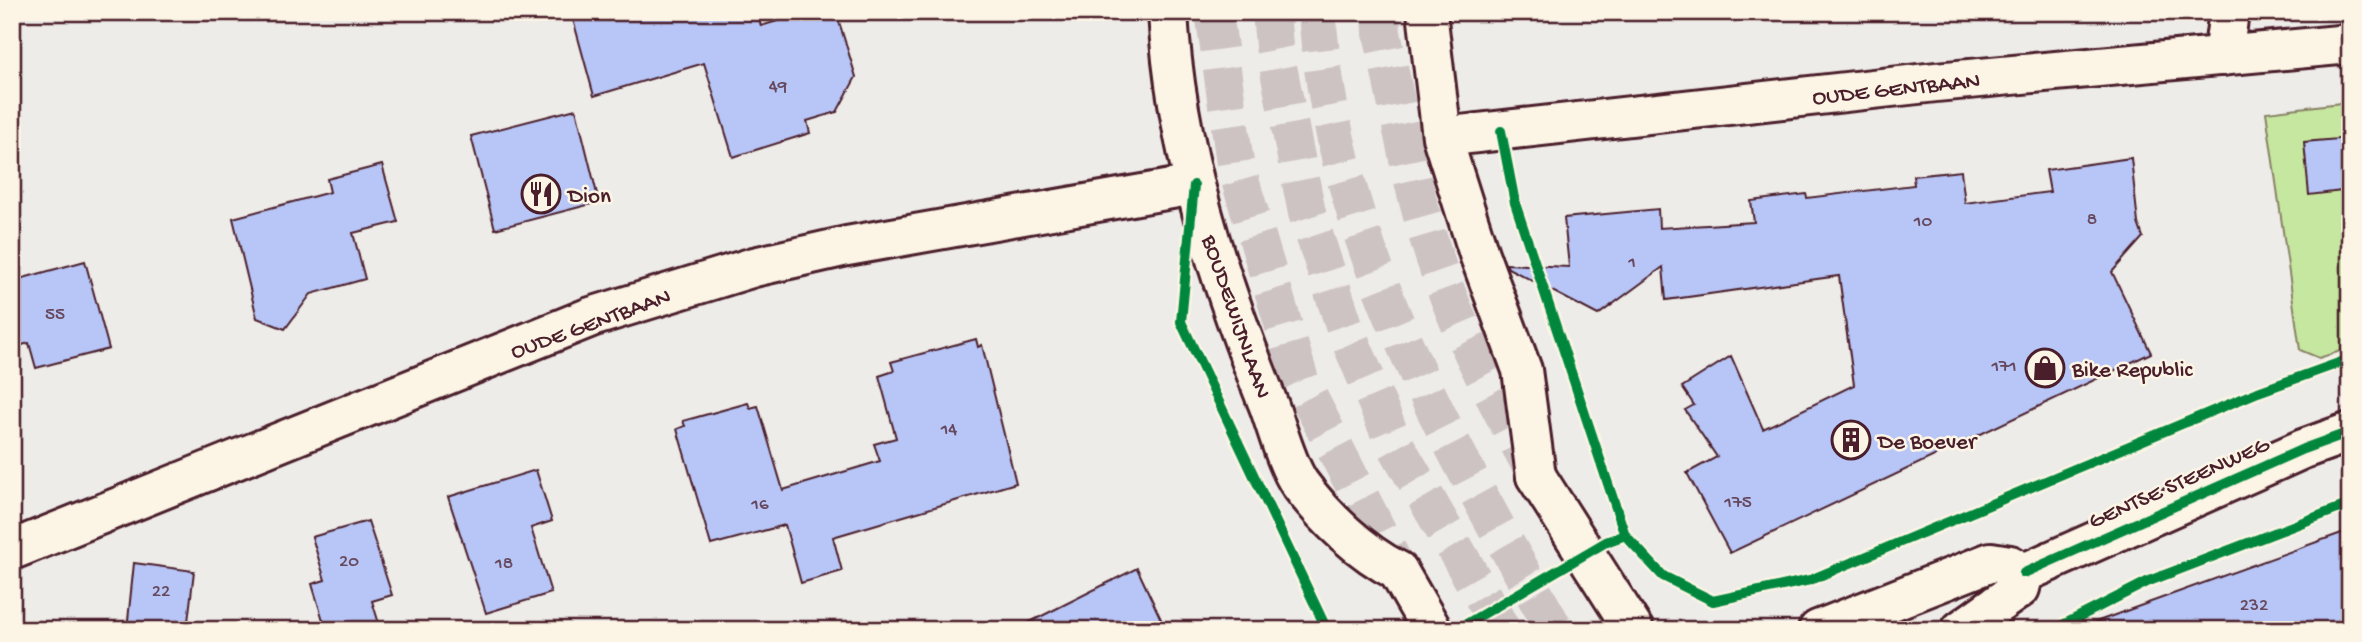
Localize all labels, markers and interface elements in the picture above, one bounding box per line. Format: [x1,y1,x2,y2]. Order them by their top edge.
street label: OUDE GENTBAAN [1811,68,1982,113]
house number: 49 [769,76,788,99]
restaurant icon: Dion [520,173,562,215]
place label: Dion [566,184,611,211]
house number: 8 [2087,209,2097,232]
house number: 10 [1913,211,1932,234]
street label: BOUDEWIJNLAAN [1194,231,1275,402]
house number: 1 [1627,252,1636,275]
street label: OUDE GENTBAAN [507,284,675,367]
house number: 55 [45,304,65,327]
shop icon: Bike Republic [2024,347,2066,389]
house number: 171 [1990,356,2017,379]
place label: Bike Republic [2071,358,2194,385]
house number: 14 [940,419,957,442]
building icon: De Boever [1830,419,1872,461]
place label: De Boever [1876,430,1978,457]
street label: GENTSE STEENWEG [2085,432,2275,536]
house number: 175 [1723,492,1752,515]
house number: 16 [750,494,769,517]
house number: 20 [339,551,359,574]
house number: 18 [494,553,513,576]
house number: 22 [152,581,170,604]
house number: 232 [2240,595,2268,618]

